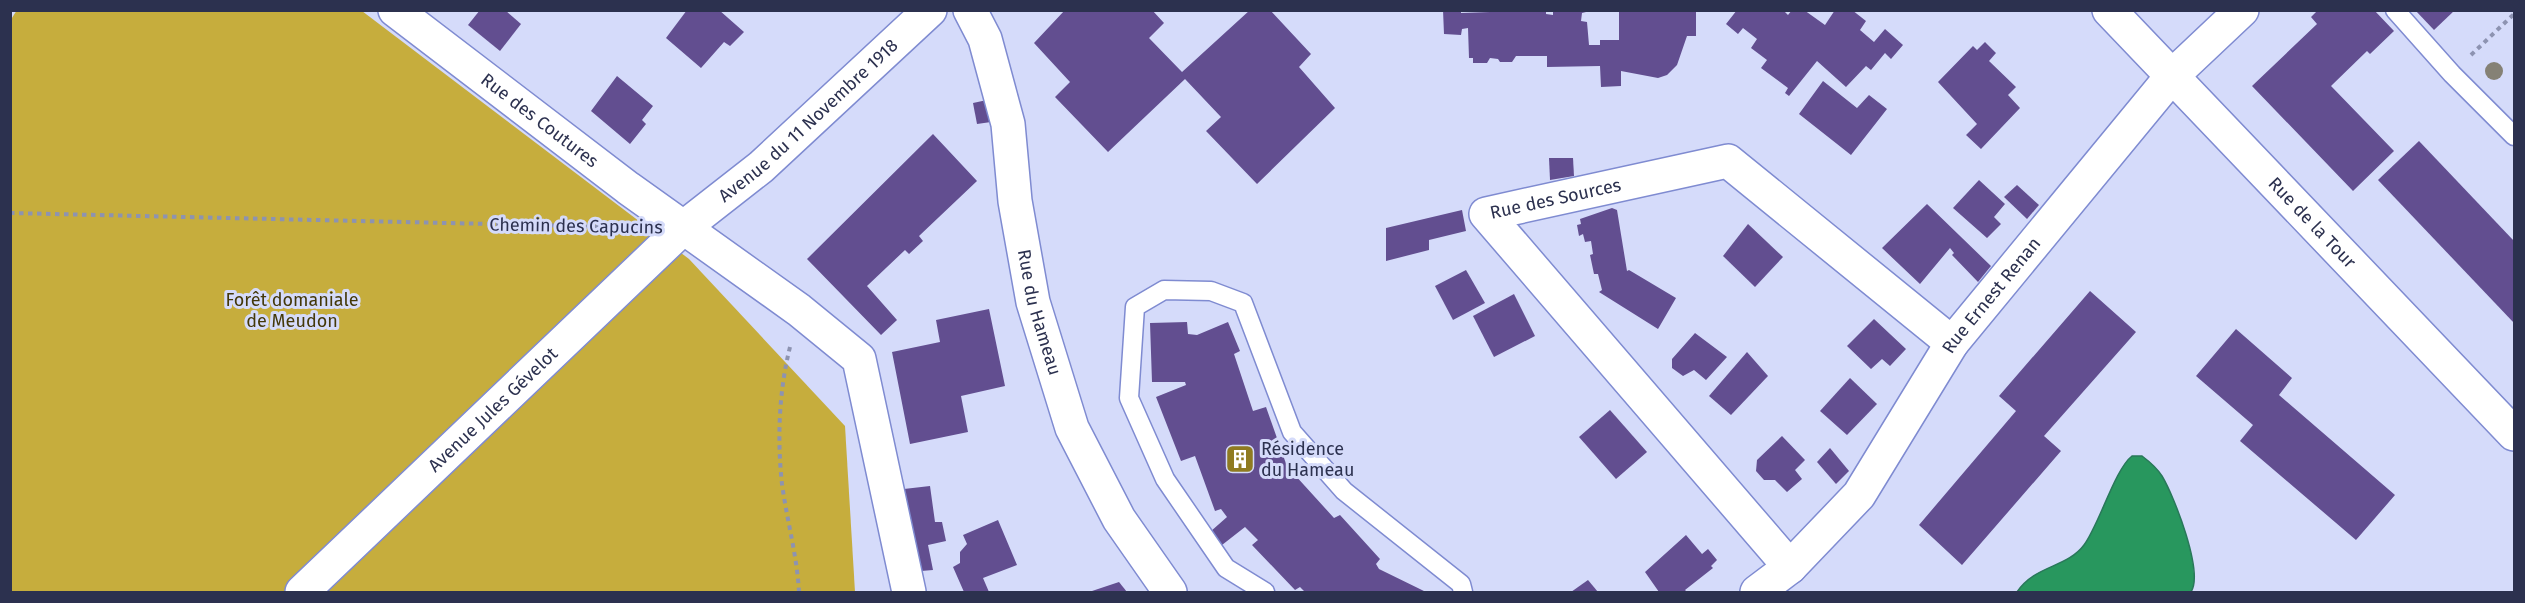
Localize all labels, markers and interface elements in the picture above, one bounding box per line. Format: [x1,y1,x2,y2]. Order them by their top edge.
street label: Avenue du 11 Novembre 1918 [714,34,903,207]
street label: Rue des Coutures [476,69,603,172]
street label: Rue de la Tour [2264,173,2361,273]
street label: Rue des Sources [1488,174,1623,224]
street label: Chemin des Capucins [489,213,663,239]
street label: Rue Ernest Renan [1937,233,2045,357]
street label: Rue du Hameau [1013,248,1066,378]
park label: Forêt domaniale de Meudon [226,289,358,332]
street label: Avenue Jules Gévelot [424,342,563,477]
place label: Résidence du Hameau [1261,438,1354,481]
building icon: Résidence du Hameau [1224,443,1256,475]

